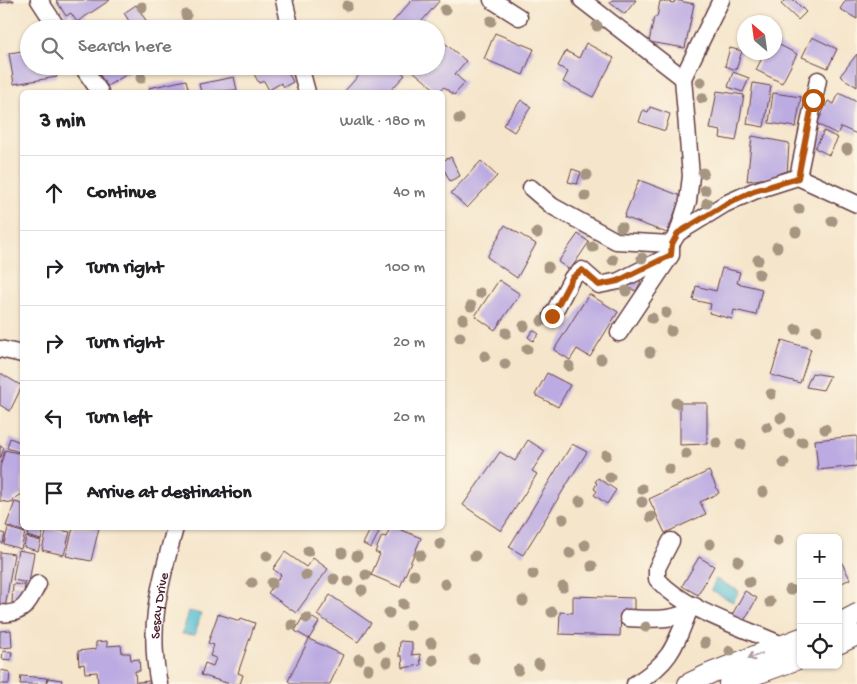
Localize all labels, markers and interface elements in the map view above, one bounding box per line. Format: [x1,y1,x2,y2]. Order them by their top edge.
north arrow [737,15,782,60]
search box [20,20,445,75]
icon: search [38,34,66,62]
text: Search here [78,36,172,59]
route start [802,89,825,112]
text: 3 min [40,110,85,135]
text: Walk · 180 m [340,113,425,132]
icon: ahead [40,179,68,207]
text: Continue [87,182,156,205]
text: 40 m [393,184,425,203]
icon: right [40,254,68,282]
text: Turn right [87,257,163,280]
text: 100 m [385,259,425,278]
route end [541,305,564,328]
icon: right [40,329,68,357]
text: Turn right [87,332,163,355]
text: 20 m [393,334,425,353]
icon: left [40,404,68,432]
text: Turn left [87,407,151,430]
text: 20 m [393,409,425,428]
icon: arrive [40,479,68,507]
text: Arrive at destination [87,482,251,505]
map controls [797,534,842,669]
button: + [797,534,842,579]
street label: Sesay Drive [148,570,174,639]
button: − [797,579,842,624]
button: locate [797,624,842,669]
one-way arrow [748,652,763,661]

